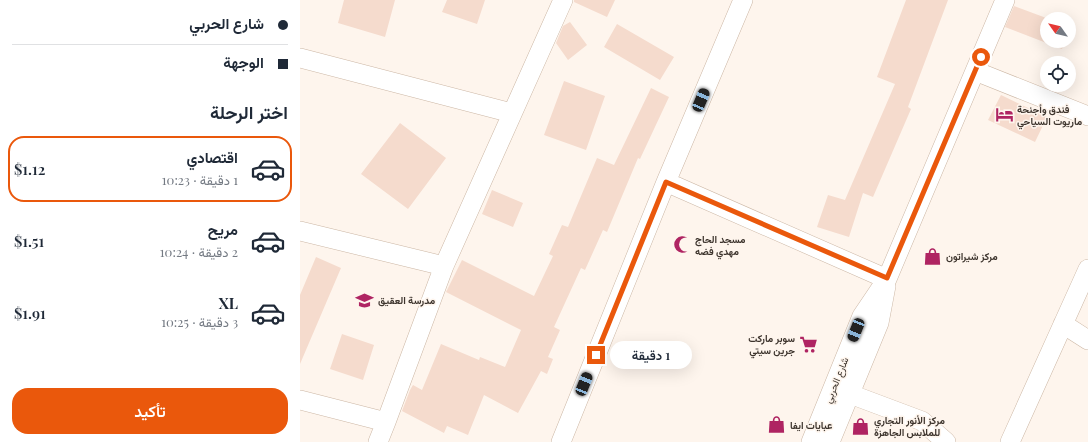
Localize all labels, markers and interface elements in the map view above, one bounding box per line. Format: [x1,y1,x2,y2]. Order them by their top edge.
north arrow [1040,12,1076,48]
map controls [1040,12,1076,92]
text: شارع الحربي [189,13,264,33]
route start [972,48,990,66]
text: الوجهة [223,52,264,72]
button: locate [1040,56,1076,92]
car [691,87,711,113]
text: اختر الرحلة [210,100,288,124]
place label: فندق وأجنحة ماريوت السياحي [1017,102,1083,130]
hotel icon: فندق وأجنحة ماريوت السياحي [994,105,1014,125]
text: اقتصادي [186,147,238,167]
icon: car [250,151,286,187]
text: $1.12 [14,159,45,179]
text: 1 دقيقة · 10:23 [162,171,238,188]
text: مريح [208,219,238,239]
icon: car [250,223,286,259]
text: $1.51 [14,231,44,251]
place label: مسجد الحاج مهدي فضه [695,232,746,260]
mosque icon: مسجد الحاج مهدي فضه [672,235,692,255]
text: 2 دقيقة · 10:24 [160,243,238,260]
shop icon: مركز شيراتون [923,246,943,266]
place label: مركز شيراتون [946,249,998,263]
school or university icon: مدرسة العقيق [355,290,375,310]
text: XL [218,293,238,313]
place label: مدرسة العقيق [378,293,436,307]
icon: car [250,295,286,331]
text: $1.91 [14,303,46,323]
text: 3 دقيقة · 10:25 [161,313,238,330]
car [846,317,866,343]
place label: سوبر ماركت جرين سيتي [748,331,795,359]
supermarket icon: سوبر ماركت جرين سيتي [798,334,818,354]
callout: 1 دقيقة [610,341,692,369]
route end [587,346,605,364]
text: 1 دقيقة [632,346,670,363]
street label: شارع الحربي [820,355,853,406]
car [574,371,594,397]
button: تأكيد [12,388,288,434]
place label: مركز الأنور التجاري للملابس الجاهزة [874,413,945,439]
shop icon: عبايات ايفا [767,415,787,435]
shop icon: مركز الأنور التجاري للملابس الجاهزة [851,416,871,436]
place label: عبايات ايفا [790,418,832,432]

